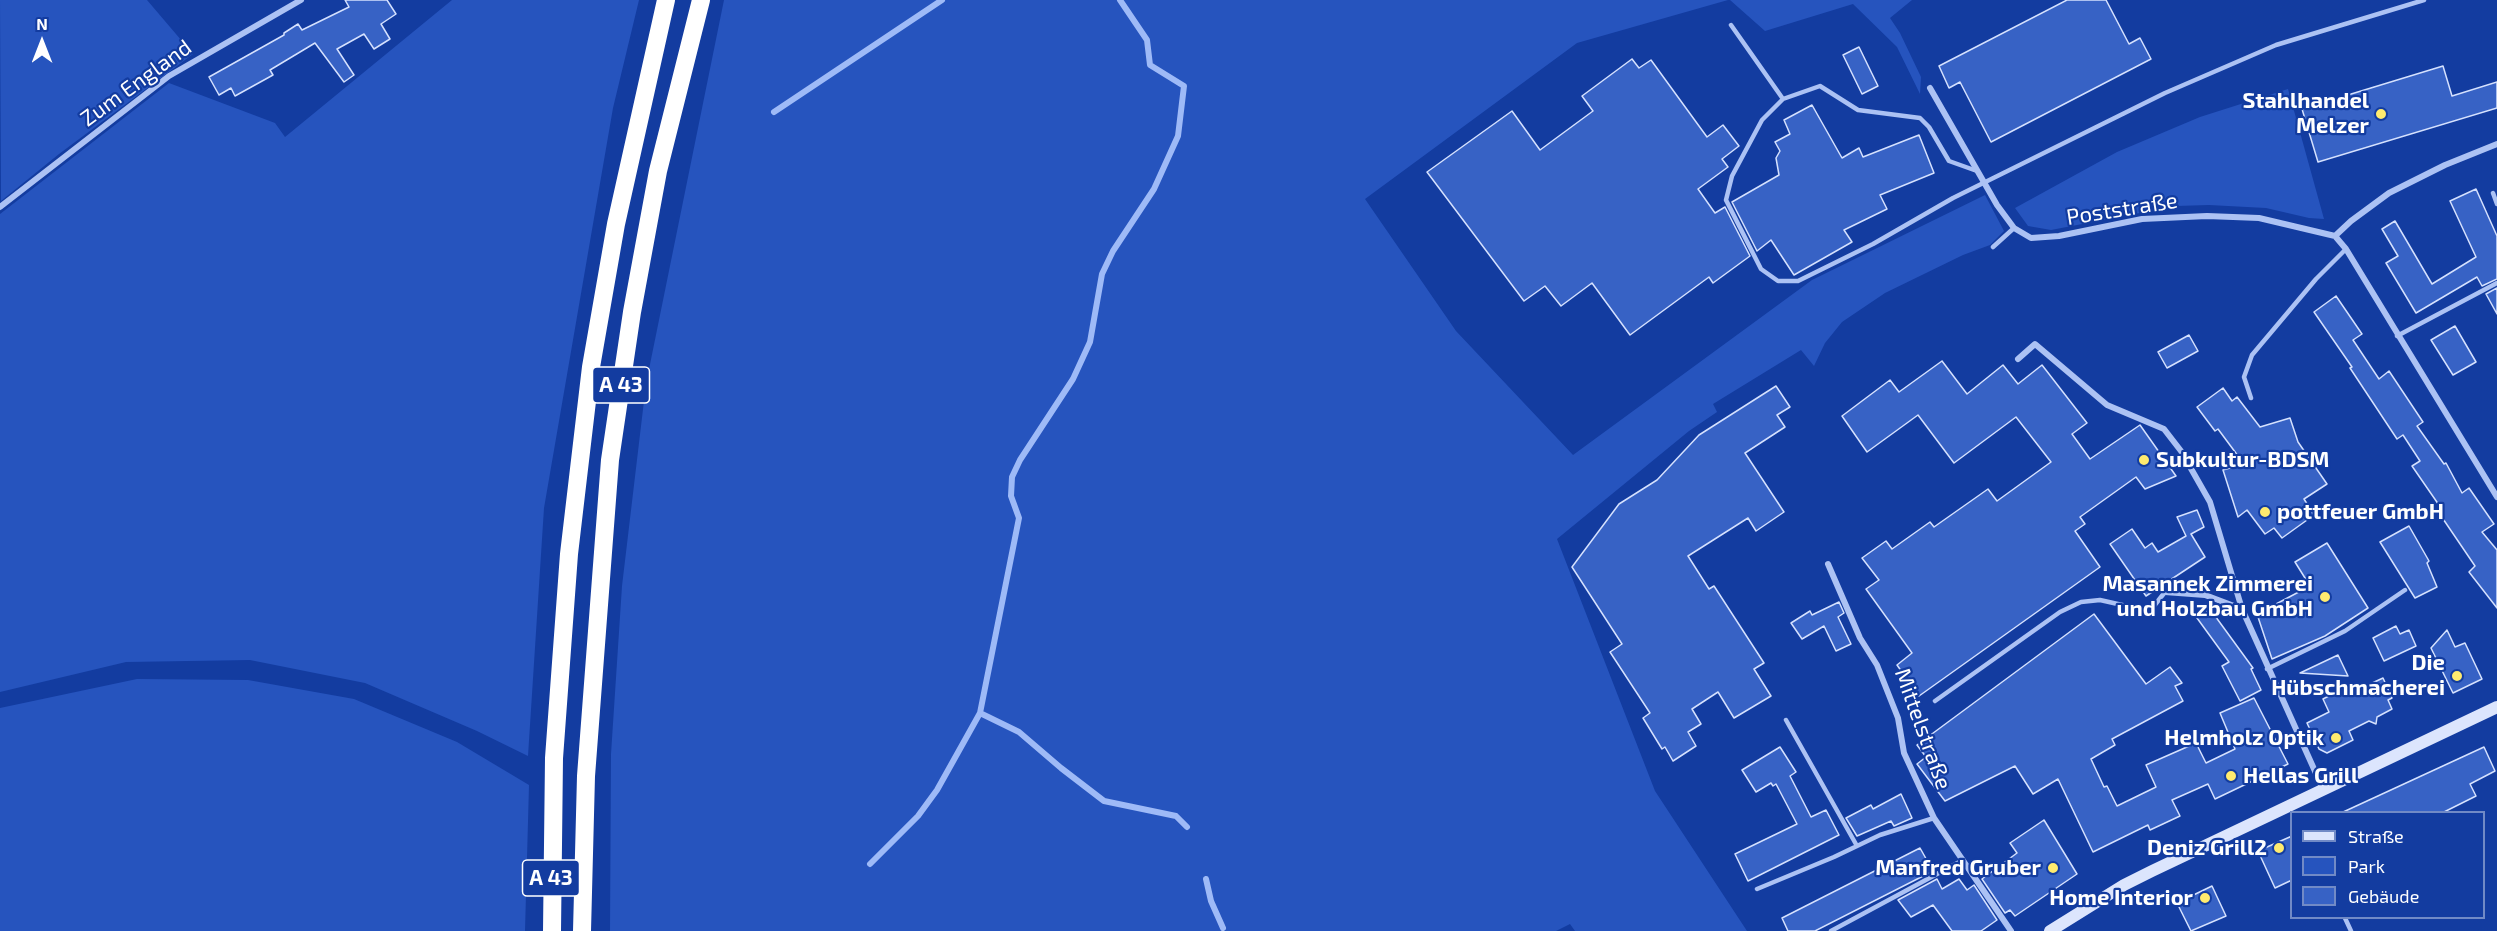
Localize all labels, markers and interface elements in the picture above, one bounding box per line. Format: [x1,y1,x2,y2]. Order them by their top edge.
north arrow [12,12,72,72]
text: N [36,14,48,33]
street label: Zum England [75,34,197,132]
place label: Stahlhandel Melzer [2242,88,2369,140]
marker: Stahlhandel Melzer [2374,107,2388,121]
street label: Poststraße [2065,187,2179,231]
road number: A 43 [592,367,650,403]
place label: Subkultur-BDSM [2156,447,2329,473]
marker: Subkultur-BDSM [2137,453,2151,467]
place label: pottfeuer GmbH [2277,499,2444,525]
marker: pottfeuer GmbH [2258,505,2272,519]
place label: Masannek Zimmerei und Holzbau GmbH [2102,571,2313,622]
marker: Masannek Zimmerei und Holzbau GmbH [2318,590,2332,604]
place label: Die Hübschmacherei [2271,650,2445,702]
street label: Mittelstraße [1889,665,1957,793]
marker: Die Hübschmacherei [2450,669,2464,683]
place label: Helmholz Optik [2164,725,2324,751]
marker: Helmholz Optik [2329,731,2343,745]
place label: Hellas Grill [2243,763,2358,789]
marker: Hellas Grill [2224,769,2238,783]
legend [2290,811,2485,919]
text: Straße [2348,825,2404,847]
place label: Deniz Grill2 [2147,835,2267,861]
marker: Deniz Grill2 [2272,841,2286,855]
place label: Manfred Gruber [1875,855,2041,881]
text: Park [2348,855,2385,877]
road number: A 43 [522,860,580,896]
marker: Manfred Gruber [2046,861,2060,875]
place label: Home Interior [2049,885,2193,911]
text: Gebäude [2348,885,2419,907]
marker: Home Interior [2198,891,2212,905]

